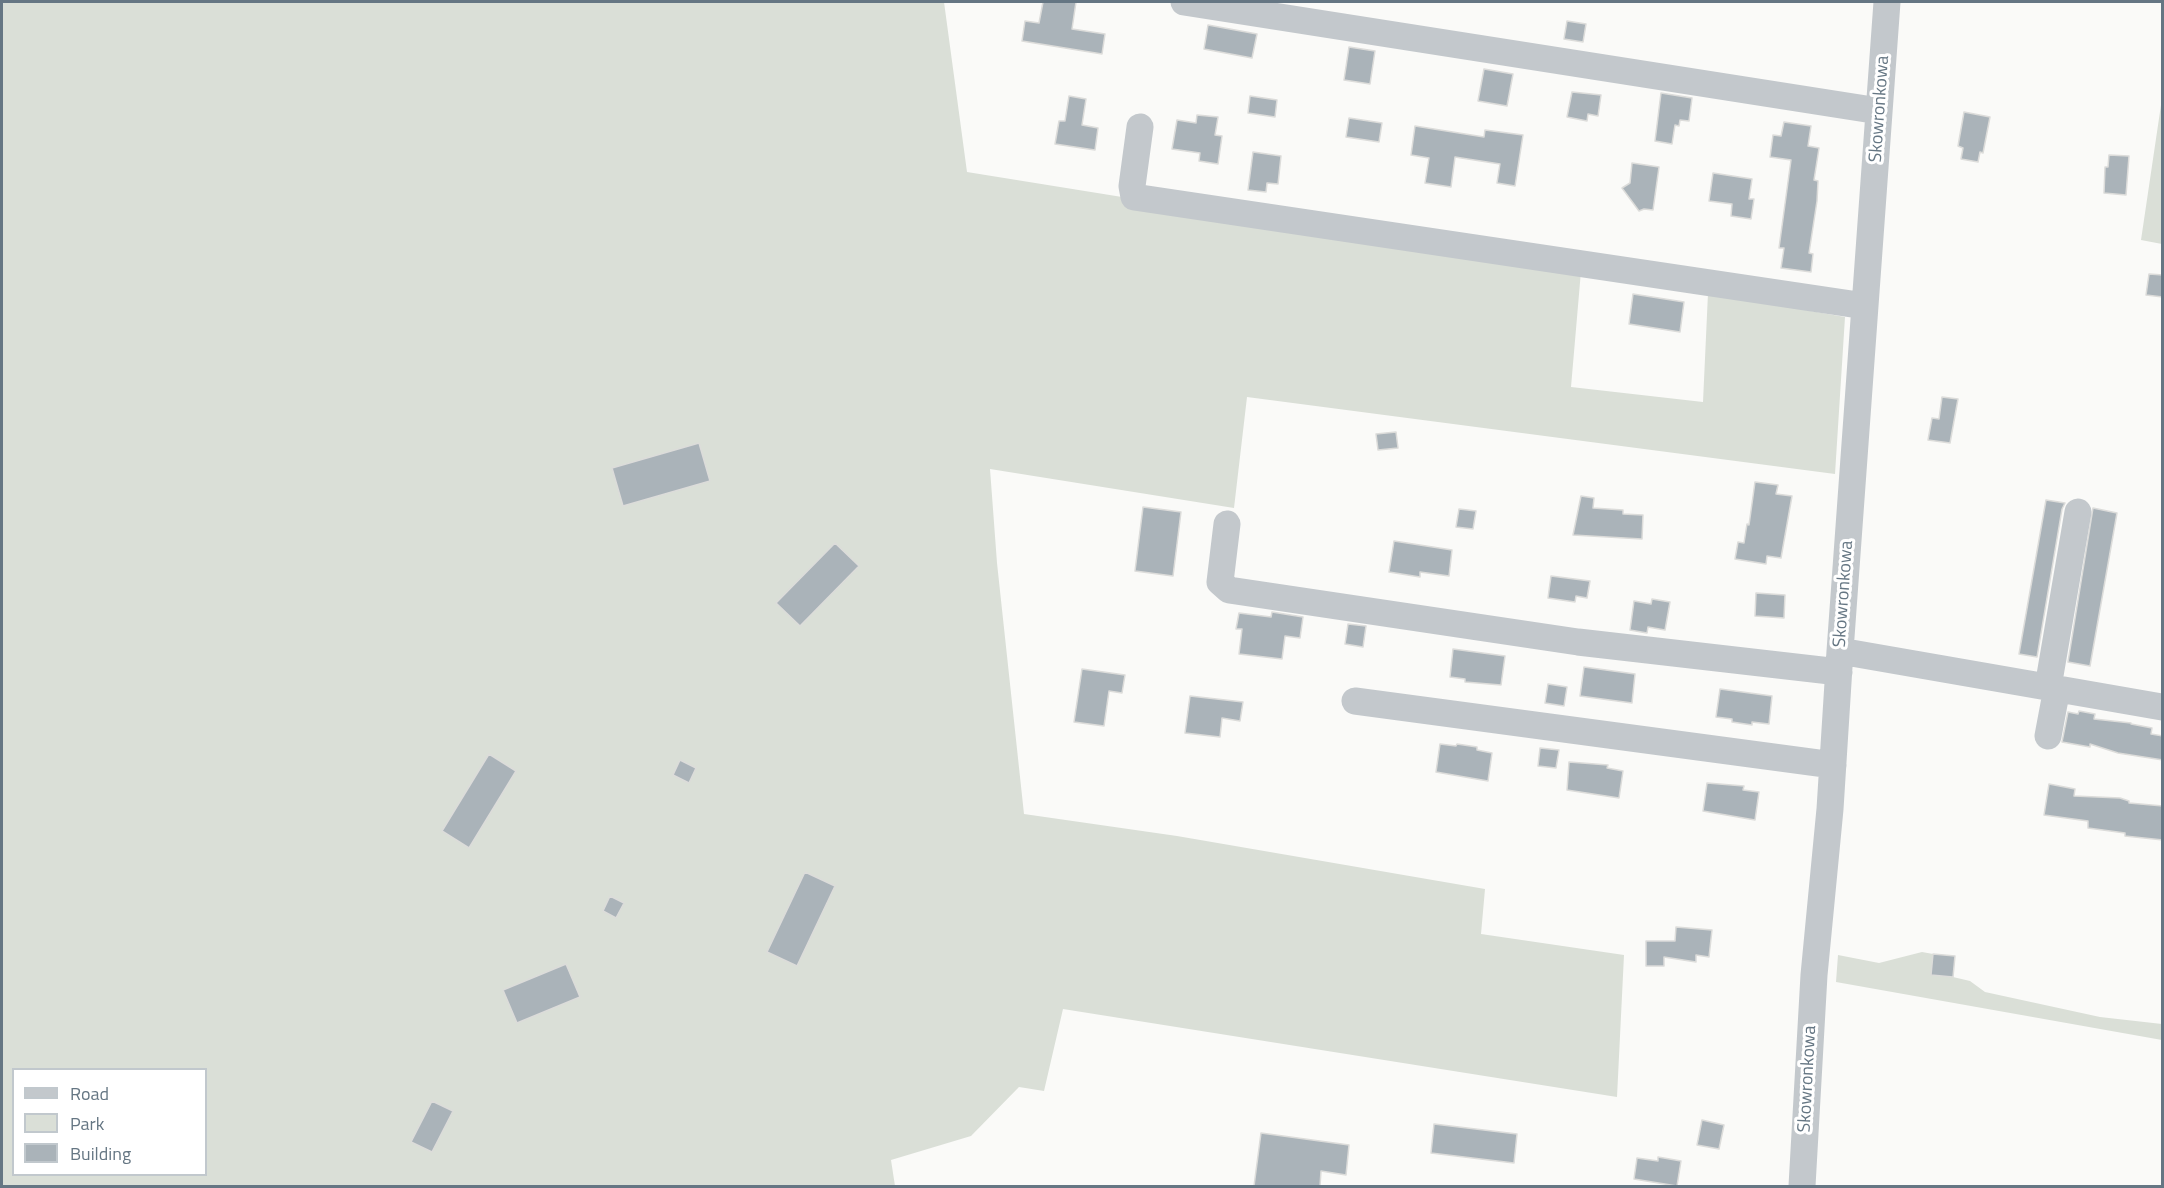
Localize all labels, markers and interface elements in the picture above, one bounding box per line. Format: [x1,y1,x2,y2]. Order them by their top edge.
street label: Skowronkowa [1865,55,1895,163]
street label: Skowronkowa [1829,540,1859,648]
street label: Skowronkowa [1794,1025,1822,1133]
legend [12,1068,207,1176]
text: Road [70,1080,109,1107]
text: Park [70,1110,104,1137]
text: Building [70,1140,131,1167]

